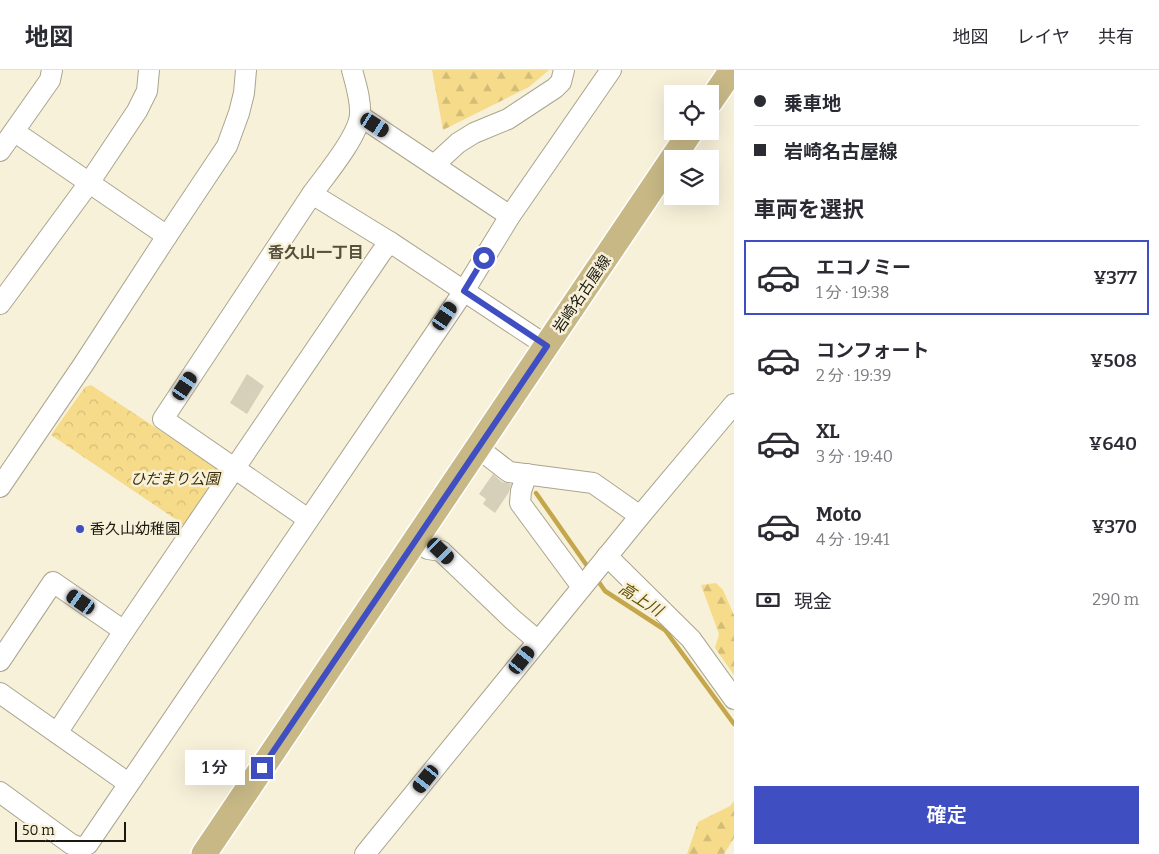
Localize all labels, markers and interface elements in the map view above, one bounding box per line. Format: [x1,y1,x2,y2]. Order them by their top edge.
text: 地図 [25,23,73,51]
text: 地図 [953,26,989,48]
text: レイヤ [1017,26,1070,48]
text: 共有 [1098,26,1134,48]
map controls [664,85,719,205]
button: locate [664,85,719,140]
text: 乗車地 [784,92,841,115]
car [358,111,391,139]
text: 岩崎名古屋線 [784,140,898,163]
button: layers [664,150,719,205]
text: 車両を選択 [754,196,864,223]
district label: 香久山一丁目 [268,243,364,262]
route start [473,247,495,269]
street label: 岩崎名古屋線 [549,252,615,336]
icon: car [756,255,801,300]
text: エコノミー [816,256,911,279]
text: ¥377 [1093,266,1137,289]
text: 1 分 · 19:38 [816,283,889,302]
car [430,299,459,333]
icon: car [756,338,801,383]
text: コンフォート [816,339,929,362]
text: ¥508 [1090,349,1137,372]
text: 2 分 · 19:39 [816,366,891,385]
car [170,369,199,403]
text: XL [816,420,840,443]
icon: car [756,421,801,466]
text: ¥640 [1089,432,1137,455]
text: 3 分 · 19:40 [816,447,893,466]
park label: ひだまり公園 [130,470,222,488]
text: Moto [816,503,862,526]
icon: car [756,504,801,549]
text: ¥370 [1091,515,1137,538]
place label: 香久山幼稚園 [90,520,180,538]
marker: 香久山幼稚園 [74,523,86,535]
text: 4 分 · 19:41 [816,530,889,549]
car [424,535,457,567]
water label: 高上川 [615,579,668,621]
icon: cash [754,586,782,614]
car [64,587,97,617]
text: 現金 [794,590,832,613]
text: 290 m [1092,590,1139,609]
car [506,644,537,676]
callout: 1 分 [184,750,244,786]
route end [251,757,273,779]
text: 1 分 [202,758,228,777]
car [410,763,441,795]
button: 確定 [754,786,1139,844]
scale bar [15,819,126,842]
text: 50 m [22,822,55,839]

